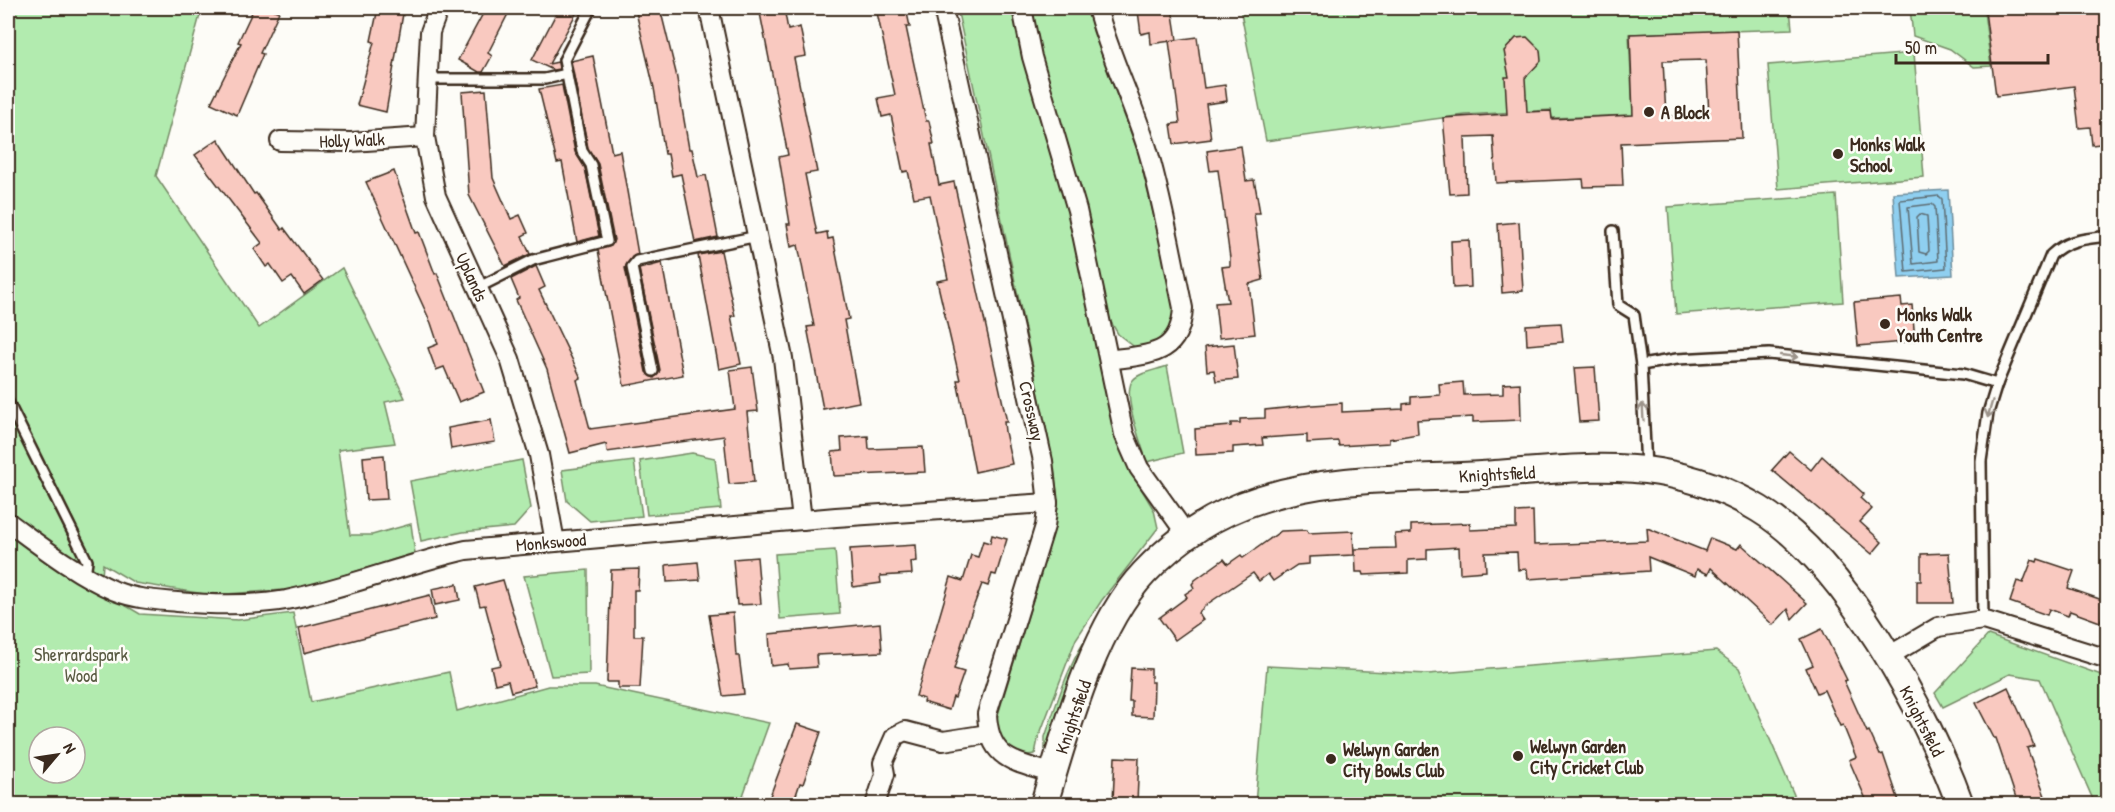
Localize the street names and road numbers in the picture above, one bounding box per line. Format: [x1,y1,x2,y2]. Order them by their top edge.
street label: Holly Walk [319,126,386,154]
street label: Uplands [450,248,494,306]
street label: Crossway [1013,379,1051,444]
street label: Knightsfield [1458,460,1536,488]
street label: Monkswood [515,526,587,558]
street label: Knightsfield [1049,677,1097,757]
street label: Knightsfield [1894,681,1950,761]

